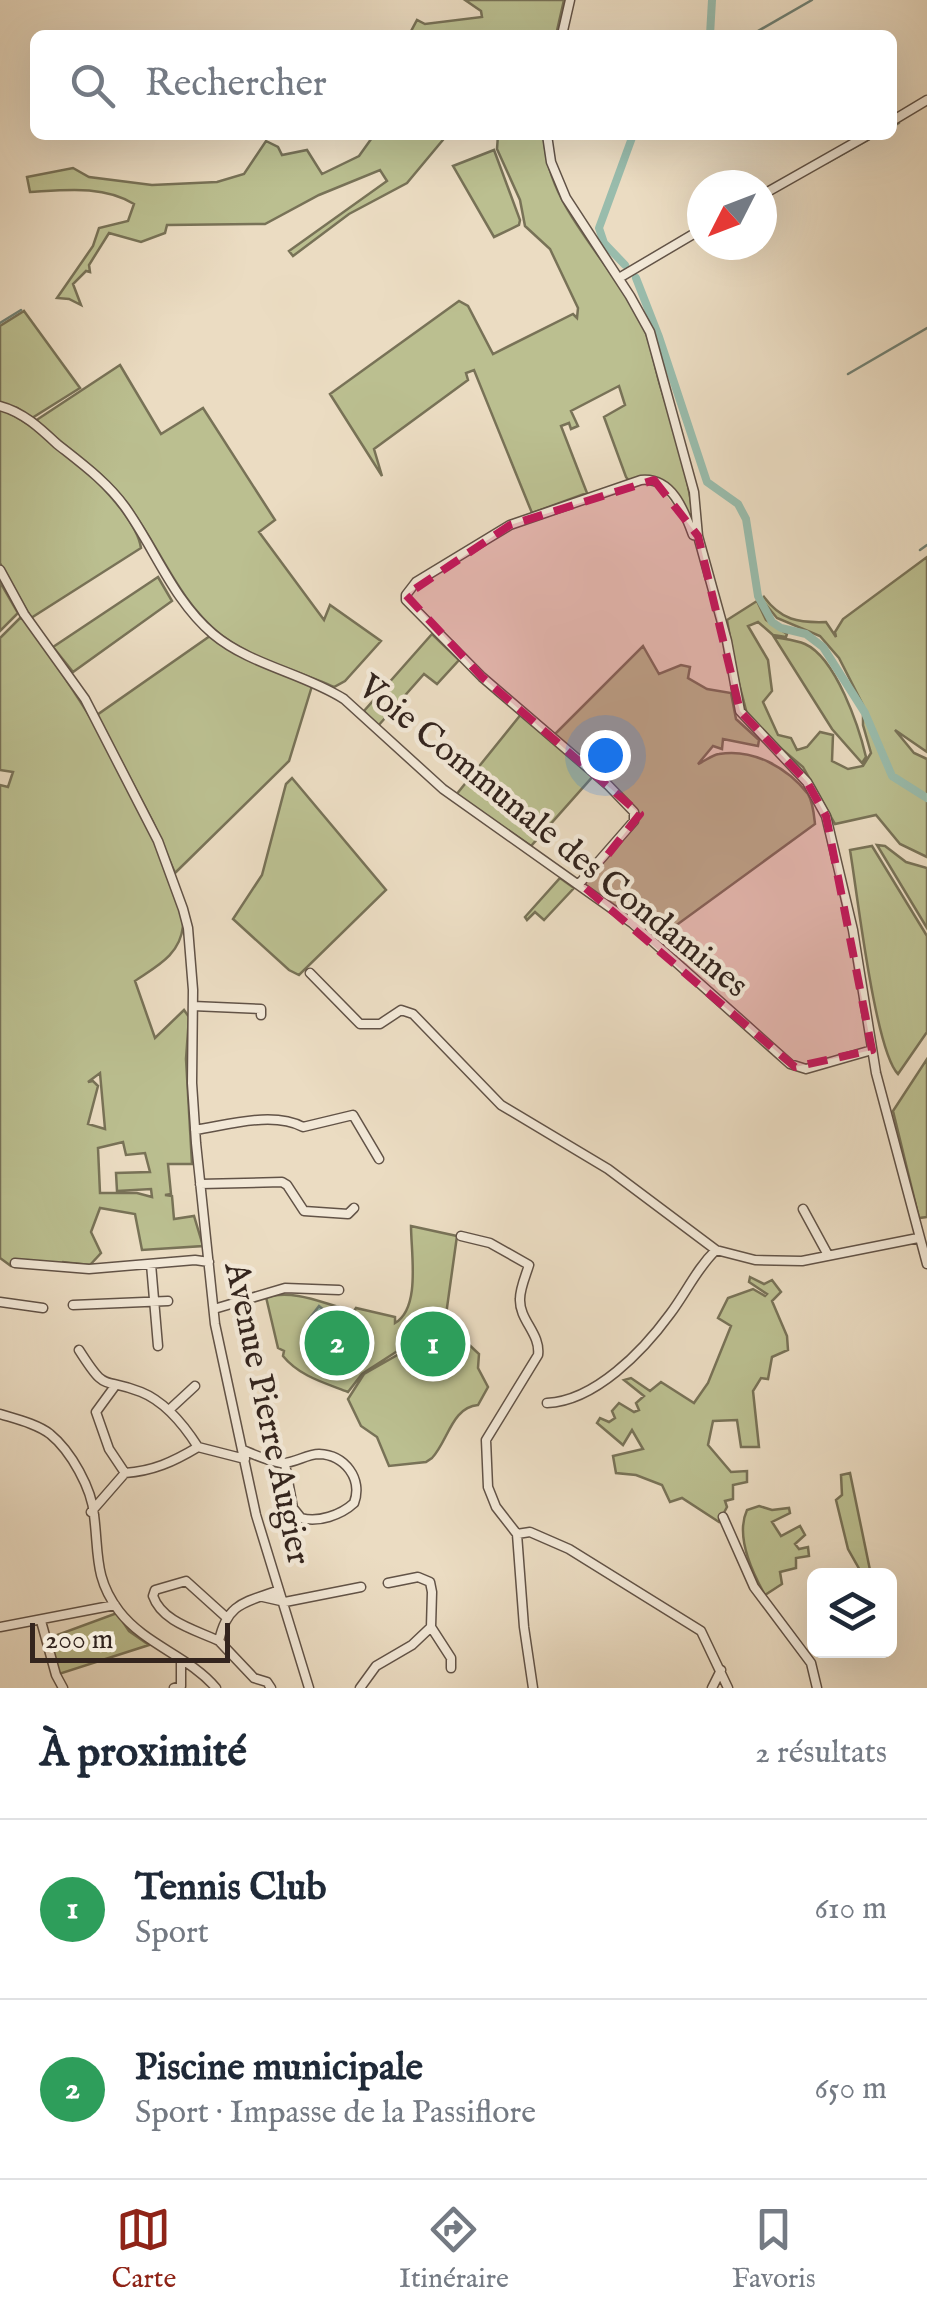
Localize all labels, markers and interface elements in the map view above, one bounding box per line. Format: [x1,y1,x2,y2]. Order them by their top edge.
search box [30,30,897,140]
icon: search [65,58,120,113]
text: Rechercher [145,61,327,109]
north arrow [687,170,777,260]
street label: Voie Communale des Condamines [347,665,757,1009]
your location [580,730,631,781]
street label: Avenue Pierre Augier [212,1257,321,1569]
pin: 2 [304,1306,370,1380]
pin: 1 [400,1306,466,1382]
map controls [807,1568,897,1658]
button: layers [807,1568,897,1658]
scale bar [30,1618,230,1662]
text: 200 m [45,1623,113,1658]
text: À proximité [40,1727,247,1780]
text: 2 résultats [755,1733,887,1774]
text: Tennis Club [135,1865,327,1913]
text: 1 [67,1889,78,1930]
text: 610 m [815,1889,887,1930]
text: Sport [135,1913,209,1954]
text: Piscine municipale [135,2045,423,2093]
text: 2 [65,2069,80,2110]
text: 650 m [815,2069,887,2110]
text: Sport · Impasse de la Passiflore [135,2093,536,2134]
tab: Carte [111,2202,176,2297]
tab: Itinéraire [399,2202,509,2297]
tab: Favoris [732,2202,816,2297]

